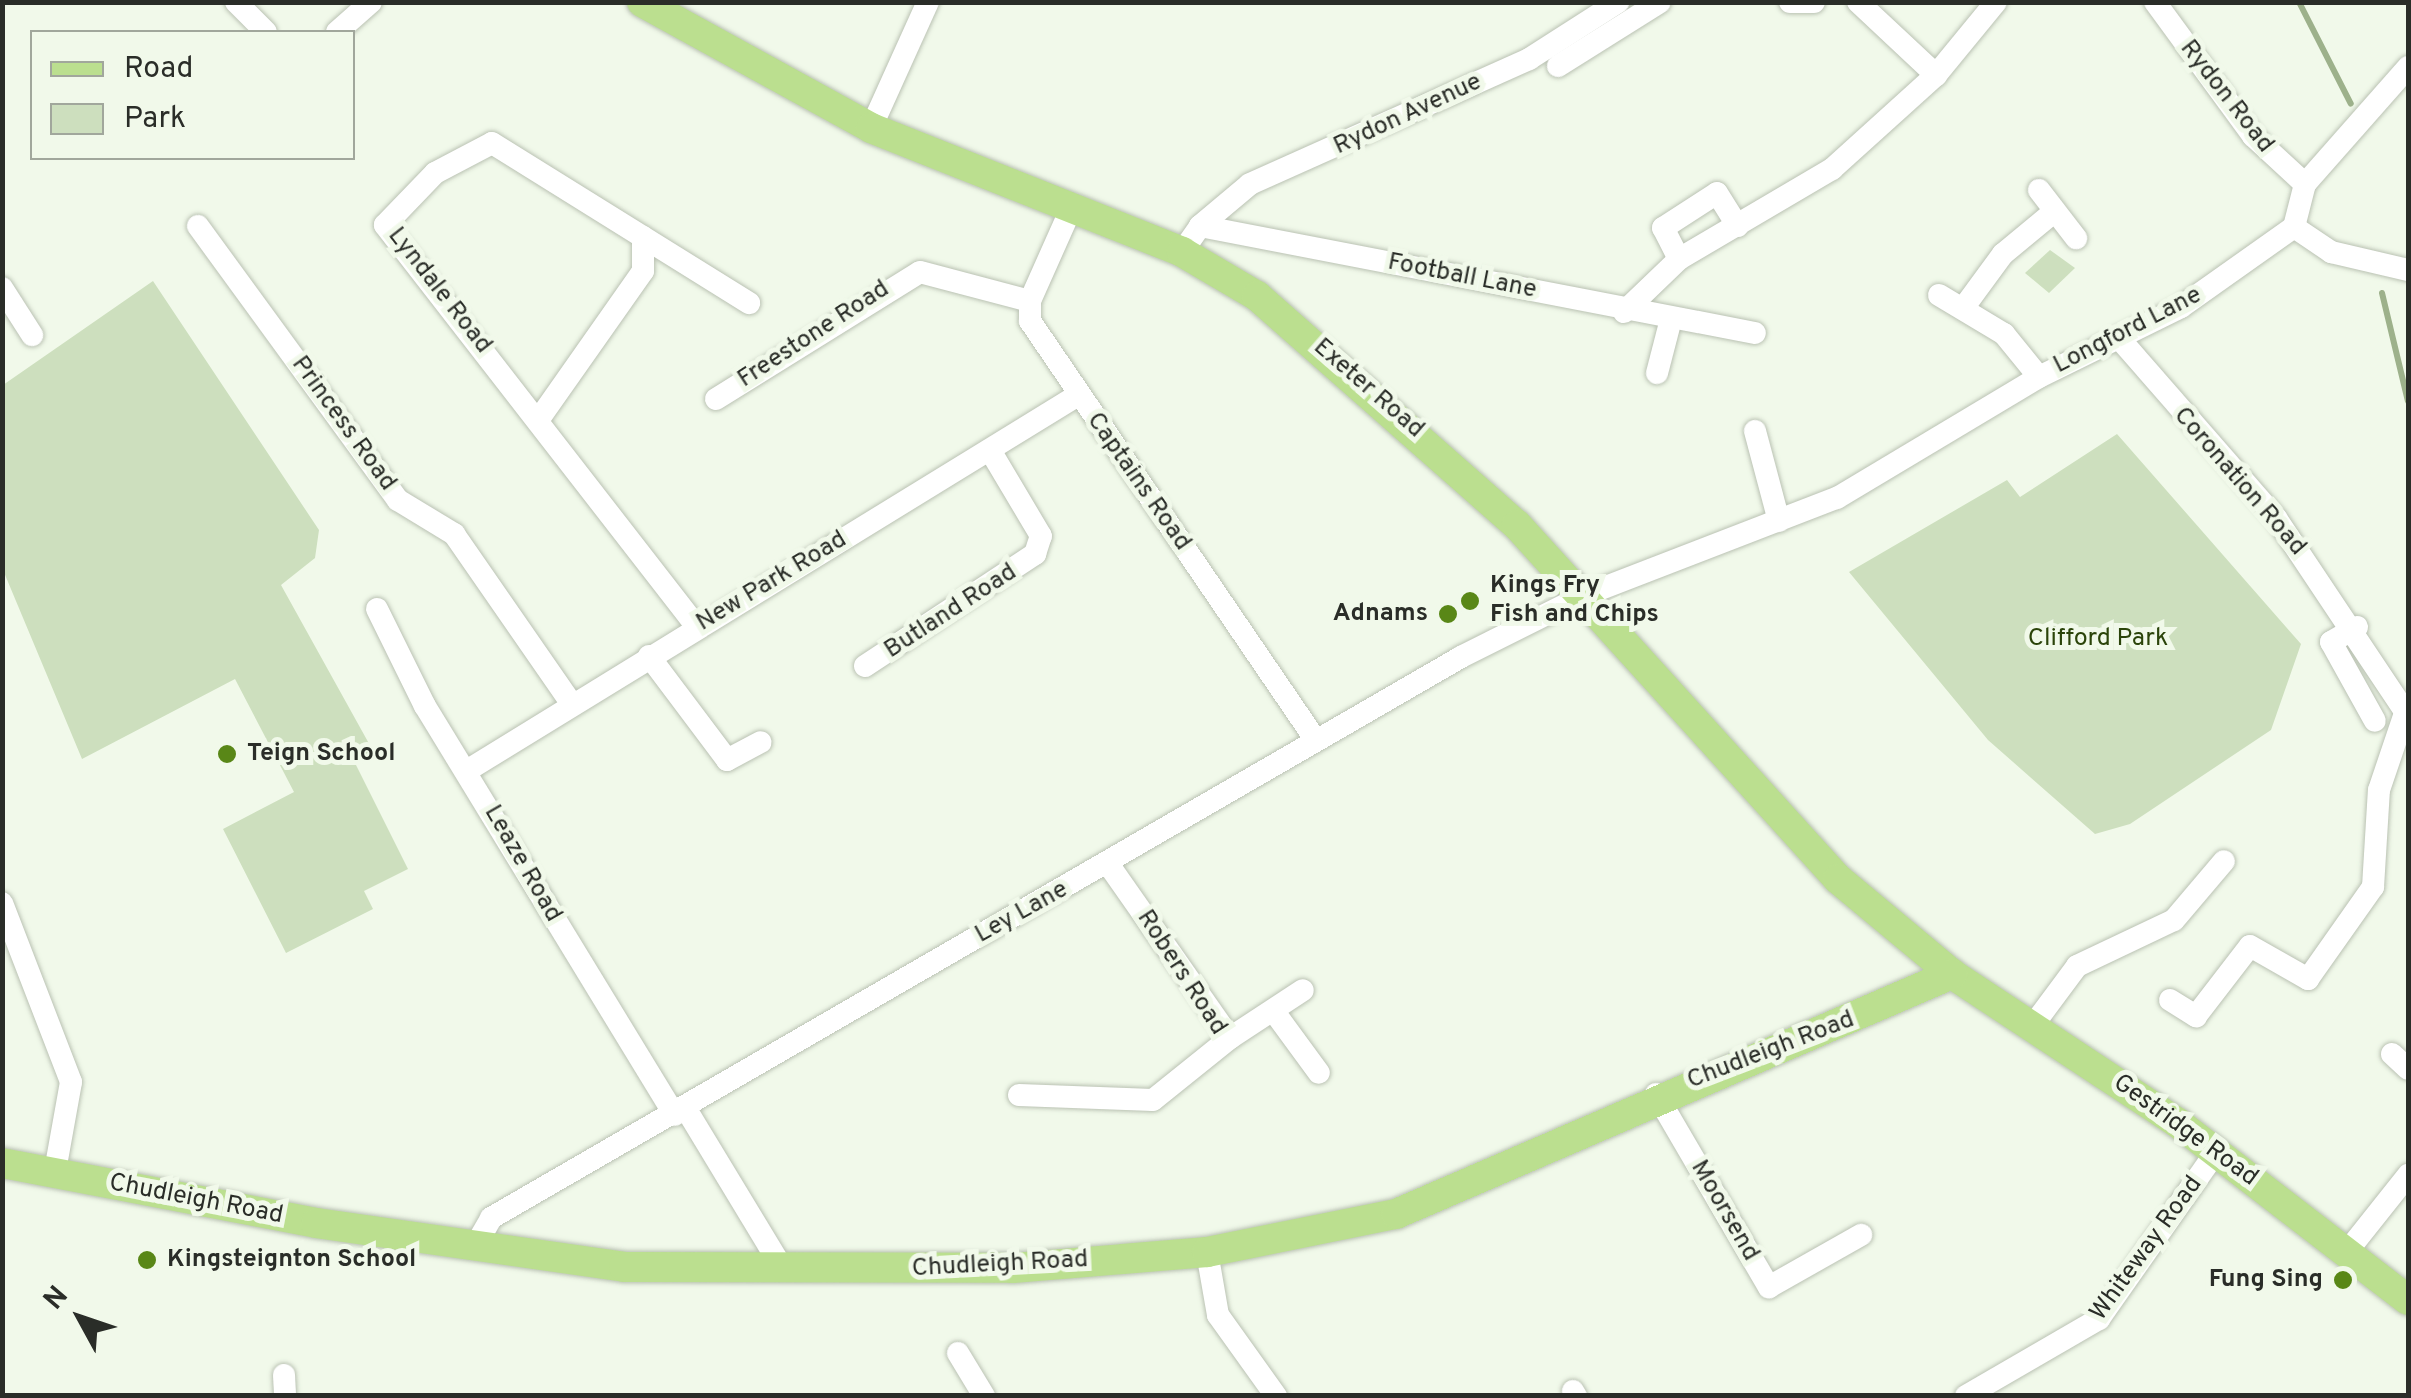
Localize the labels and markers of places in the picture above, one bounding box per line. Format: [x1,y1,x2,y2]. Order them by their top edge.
place label: Kings Fry Fish and Chips [1490,572,1659,631]
marker: Kings Fry Fish and Chips [1459,590,1481,612]
place label: Adnams [1333,599,1428,629]
marker: Adnams [1437,603,1459,625]
place label: Teign School [247,739,395,769]
marker: Teign School [216,743,238,765]
place label: Kingsteignton School [167,1245,416,1275]
marker: Kingsteignton School [136,1249,158,1271]
place label: Fung Sing [2209,1265,2323,1295]
marker: Fung Sing [2332,1269,2354,1291]

